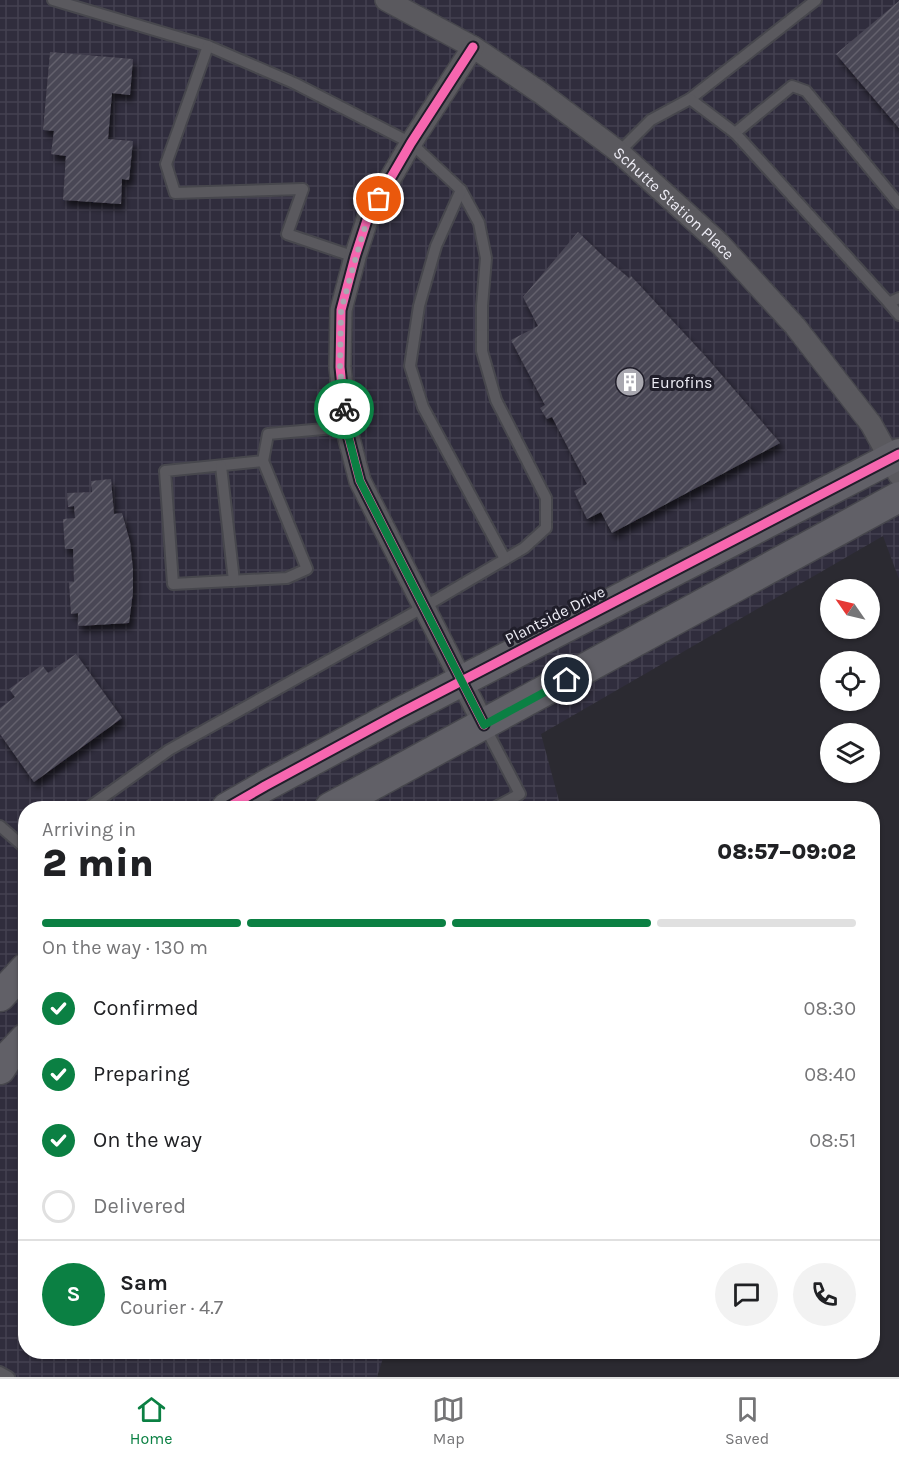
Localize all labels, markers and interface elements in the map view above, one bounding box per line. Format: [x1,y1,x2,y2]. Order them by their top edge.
street label: Schutte Station Place [610,143,739,263]
pin [353,173,404,224]
icon: bag [362,182,395,215]
building icon: Eurofins [614,366,646,398]
place label: Eurofins [651,373,713,392]
courier [314,379,374,439]
icon: bike [328,393,361,426]
north arrow [820,579,880,639]
map controls [820,579,880,783]
street label: Plantside Drive [502,582,608,648]
button: locate [820,651,880,711]
pin [541,654,592,705]
icon: home [550,663,583,696]
button: layers [820,723,880,783]
text: Arriving in [42,818,136,841]
text: 08:57–09:02 [717,839,856,865]
text: 2 min [42,840,154,886]
text: On the way · 130 m [42,936,208,959]
icon: check [42,992,75,1025]
text: Confirmed [93,995,199,1021]
text: 08:30 [804,997,856,1020]
icon: check [42,1058,75,1091]
text: Preparing [93,1061,190,1087]
text: 08:40 [804,1063,856,1086]
icon: check [42,1124,75,1157]
text: On the way [93,1127,202,1153]
text: 08:51 [809,1129,856,1152]
text: Delivered [93,1193,186,1219]
button: chat [715,1263,778,1326]
button: phone [793,1263,856,1326]
text: Sam [120,1270,168,1296]
text: S [66,1281,81,1307]
text: Courier · 4.7 [120,1296,223,1319]
tab: Home [130,1393,172,1448]
tab: Map [432,1393,465,1448]
tab: Saved [725,1393,769,1448]

